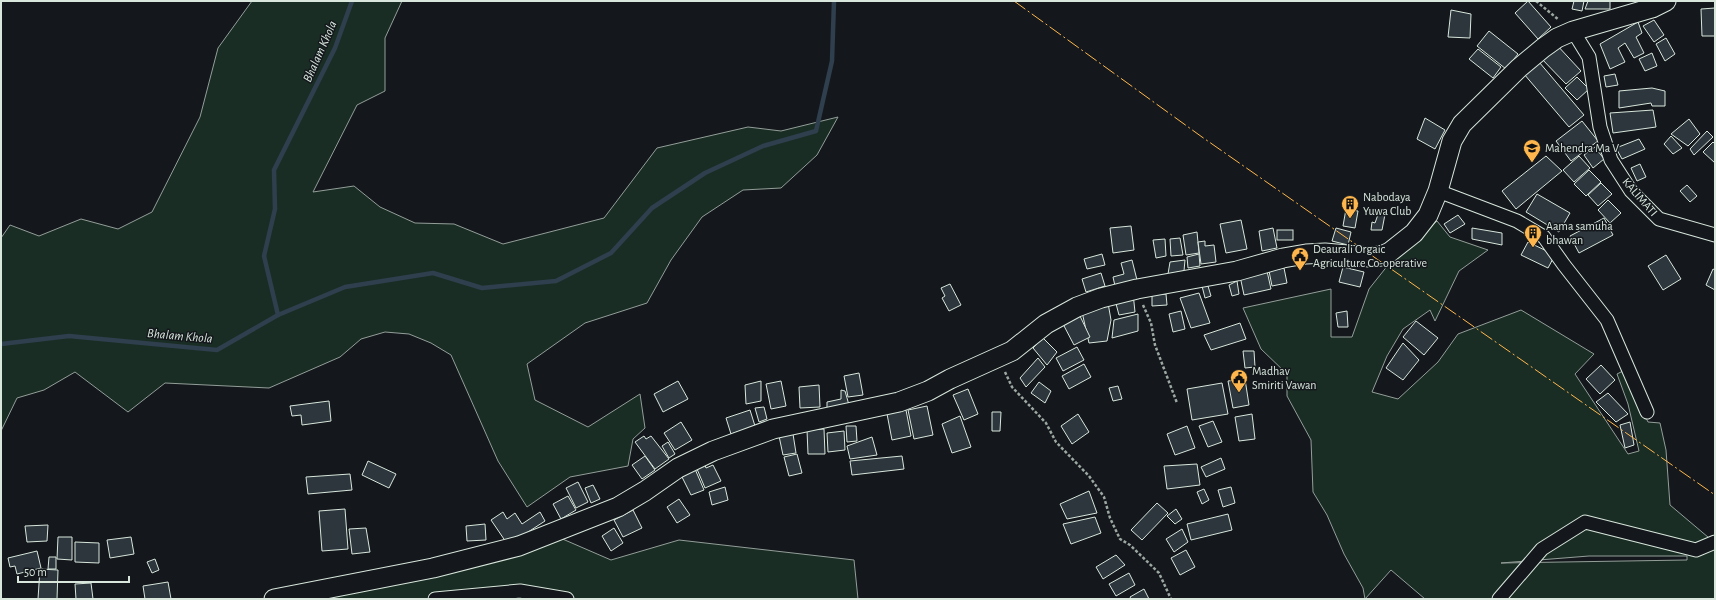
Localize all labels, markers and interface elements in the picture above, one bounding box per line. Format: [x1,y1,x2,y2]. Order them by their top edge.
water label: Bhalam Khola [301,19,340,84]
school or university icon: Mahendra Ma V [1522,138,1542,163]
place label: Mahendra Ma V [1545,142,1619,154]
street label: KALIMATI [1620,175,1660,219]
place label: Nabodaya Yuwa Club [1363,191,1411,217]
building icon: Nabodaya Yuwa Club [1340,194,1360,219]
place label: Aama samuha bhawan [1546,220,1613,246]
building icon: Aama samuha bhawan [1523,223,1543,248]
place label: Deaurali Orgaic Agriculture Co-operative [1313,243,1427,269]
public building icon: Deaurali Orgaic Agriculture Co-operative [1290,246,1310,271]
water label: Bhalam Khola [147,327,213,346]
place label: Madhav Smiriti Vawan [1252,365,1317,391]
public building icon: Madhav Smiriti Vawan [1229,368,1249,393]
scale bar [18,558,129,584]
text: 50 m [24,566,47,578]

